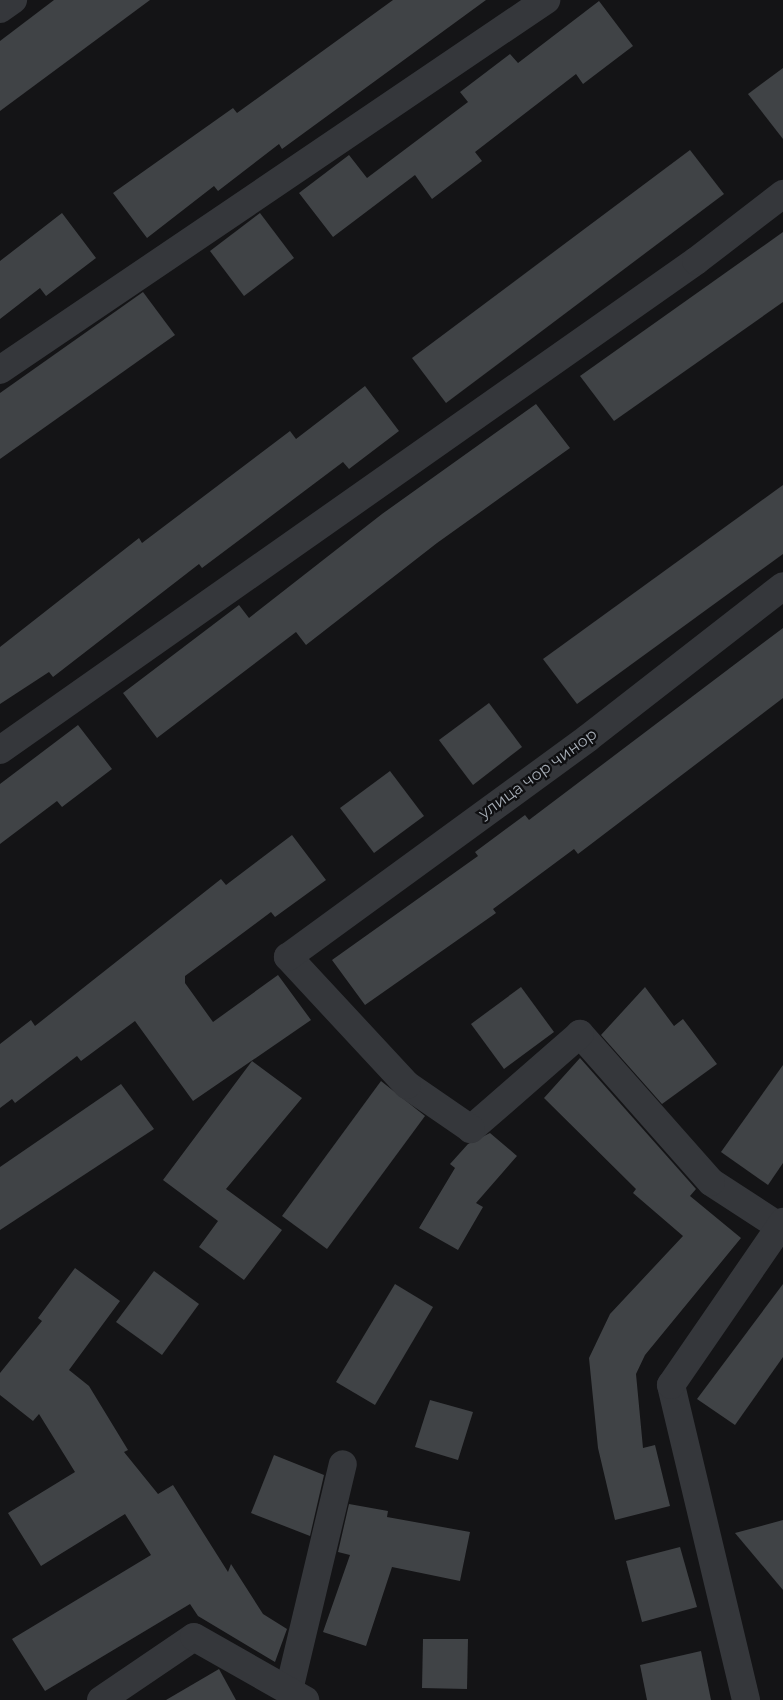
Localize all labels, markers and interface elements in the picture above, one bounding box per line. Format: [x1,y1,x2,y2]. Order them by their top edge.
street label: улица чор чинор [475,725,601,823]

